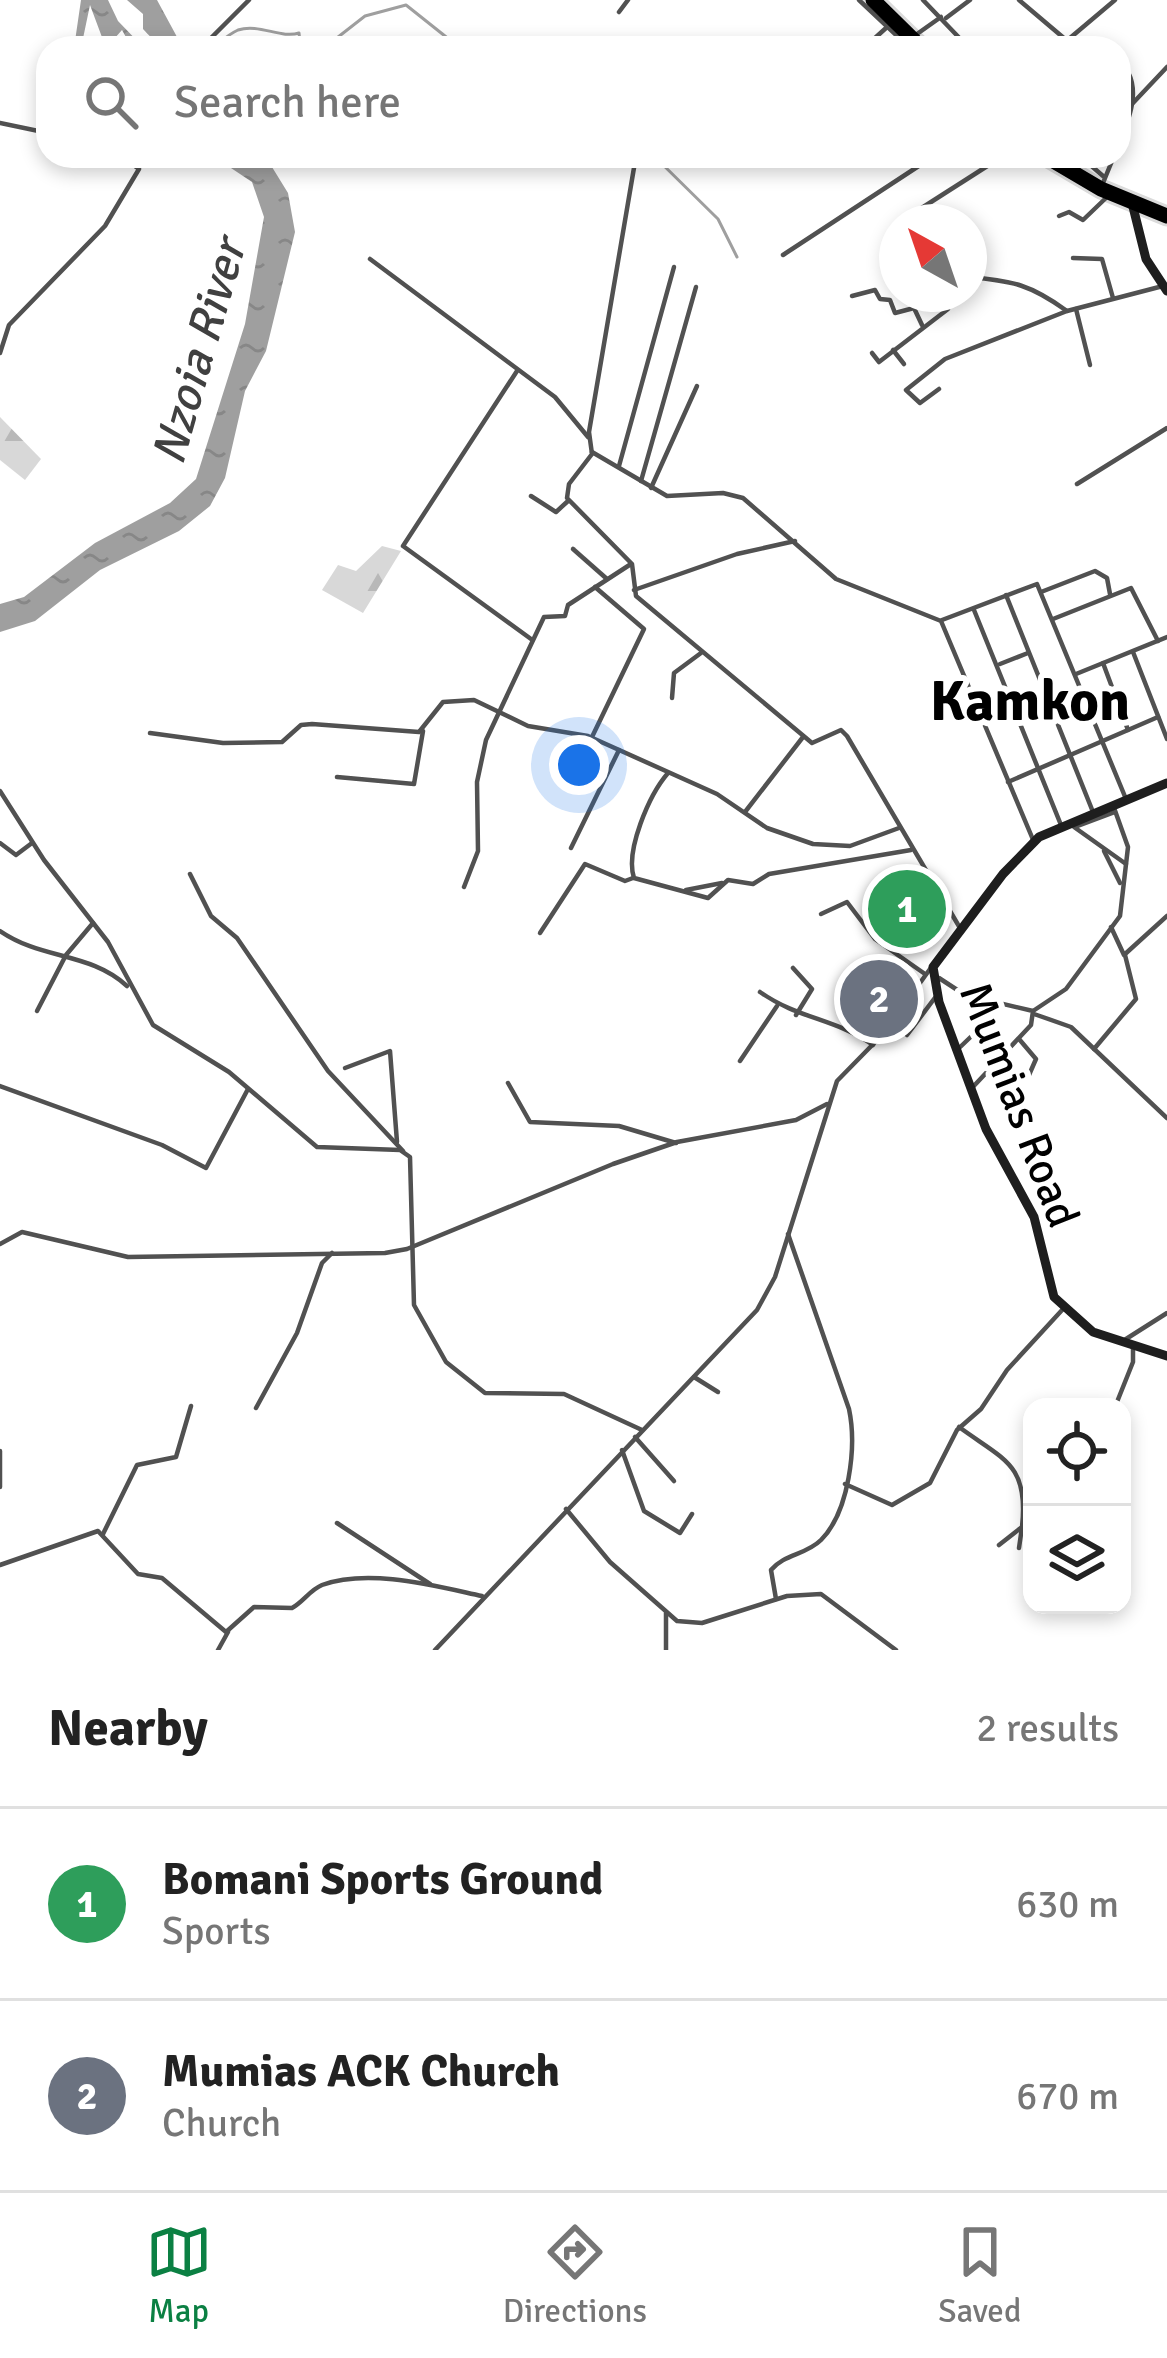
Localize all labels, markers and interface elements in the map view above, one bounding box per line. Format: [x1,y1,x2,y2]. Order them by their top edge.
search box [36,36,1131,168]
icon: search [78,69,144,135]
text: Search here [174,75,401,130]
north arrow [879,204,987,312]
water label: Nzoia River [139,227,261,471]
district label: Kamkon [930,666,1130,737]
your location [549,735,609,795]
pin: 1 [868,864,946,954]
pin: 2 [840,954,918,1044]
street label: Mumias Road [947,975,1091,1235]
map controls [1023,1398,1131,1614]
button: locate [1023,1398,1131,1506]
button: layers [1023,1506,1131,1614]
text: Nearby [48,1697,208,1760]
text: 2 results [976,1704,1119,1752]
text: Bomani Sports Ground [162,1852,603,1907]
text: 1 [76,1880,98,1928]
text: 630 m [1016,1880,1119,1928]
text: Sports [162,1907,271,1955]
text: Mumias ACK Church [162,2044,560,2099]
text: 2 [76,2072,98,2120]
text: 670 m [1016,2072,1119,2120]
text: Church [162,2099,281,2147]
tab: Map [146,2219,212,2332]
tab: Directions [503,2219,647,2332]
tab: Saved [938,2219,1021,2332]

